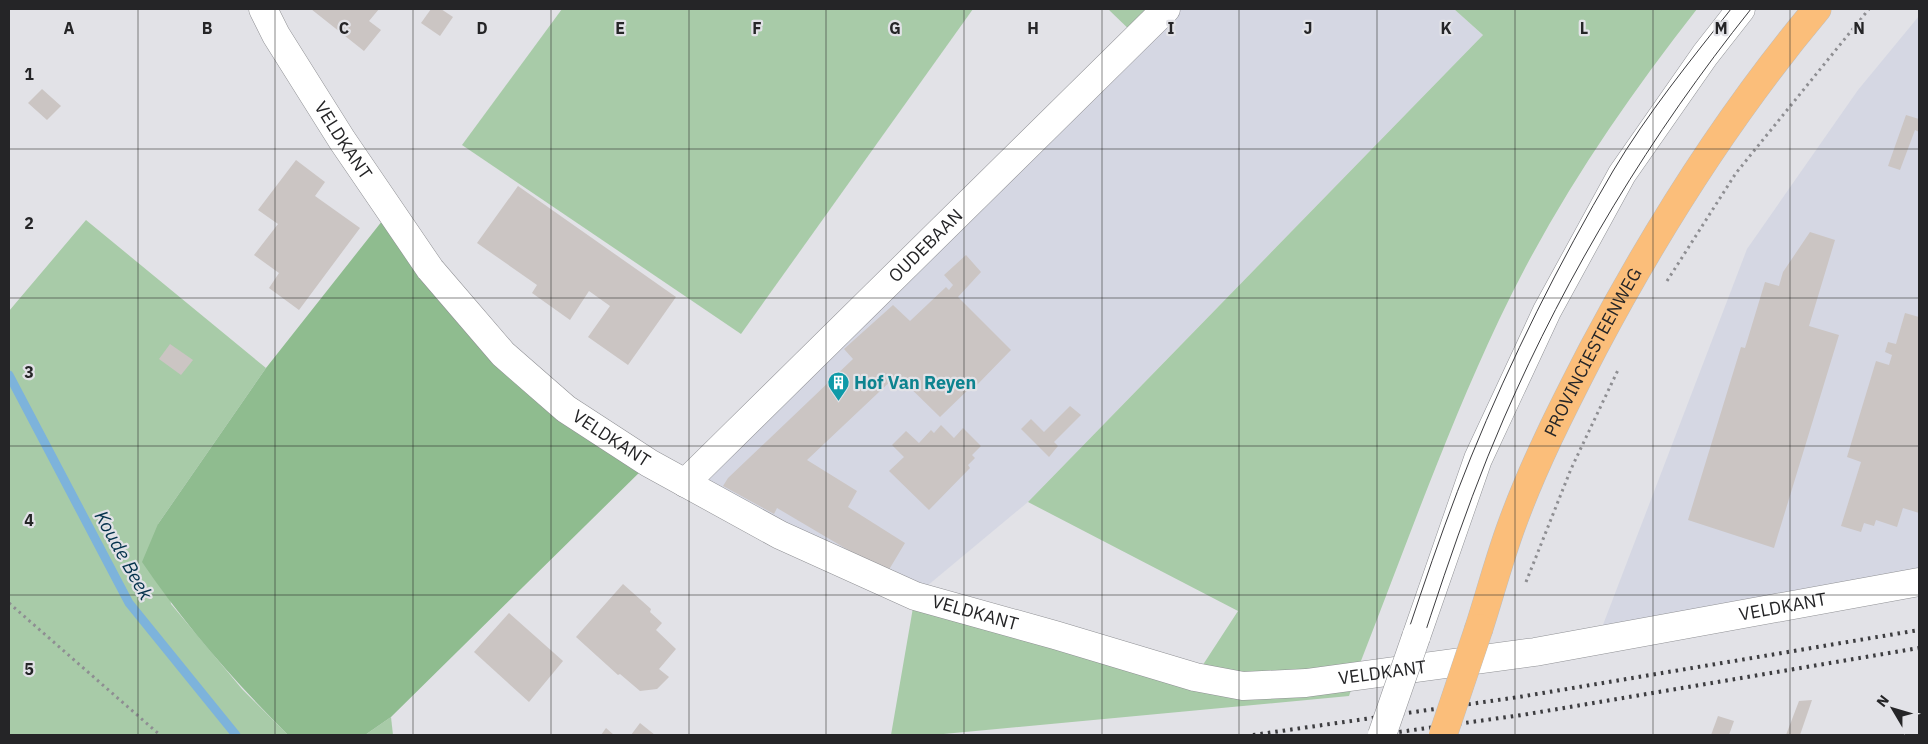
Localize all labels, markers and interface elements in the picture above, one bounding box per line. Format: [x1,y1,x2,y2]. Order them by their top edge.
text: A [64,18,75,38]
text: B [202,18,213,38]
text: C [339,18,349,38]
text: D [476,18,488,38]
text: E [615,18,625,38]
text: F [752,18,762,38]
text: G [889,18,901,38]
text: H [1027,18,1039,38]
text: I [1168,18,1175,38]
text: J [1304,18,1312,38]
text: K [1440,18,1452,38]
text: L [1580,18,1588,38]
text: M [1714,18,1728,38]
text: N [1853,18,1865,38]
text: 1 [24,64,34,84]
street label: VELDKANT [310,97,377,184]
street label: OUDEBAAN [883,204,967,287]
text: 2 [24,213,34,233]
street label: PROVINCIESTEENWEG [1539,263,1646,440]
text: 3 [24,362,34,382]
building icon: Hof Van Reyen [826,371,850,402]
place label: Hof Van Reyen [854,371,976,394]
street label: VELDKANT [568,404,655,472]
water label: Koude Beek [90,506,159,605]
text: 4 [24,510,34,530]
street label: VELDKANT [1737,587,1828,626]
street label: VELDKANT [930,589,1021,635]
street label: VELDKANT [1337,655,1428,690]
text: 5 [24,659,34,679]
north arrow [1868,684,1918,734]
text: N [1873,691,1893,711]

